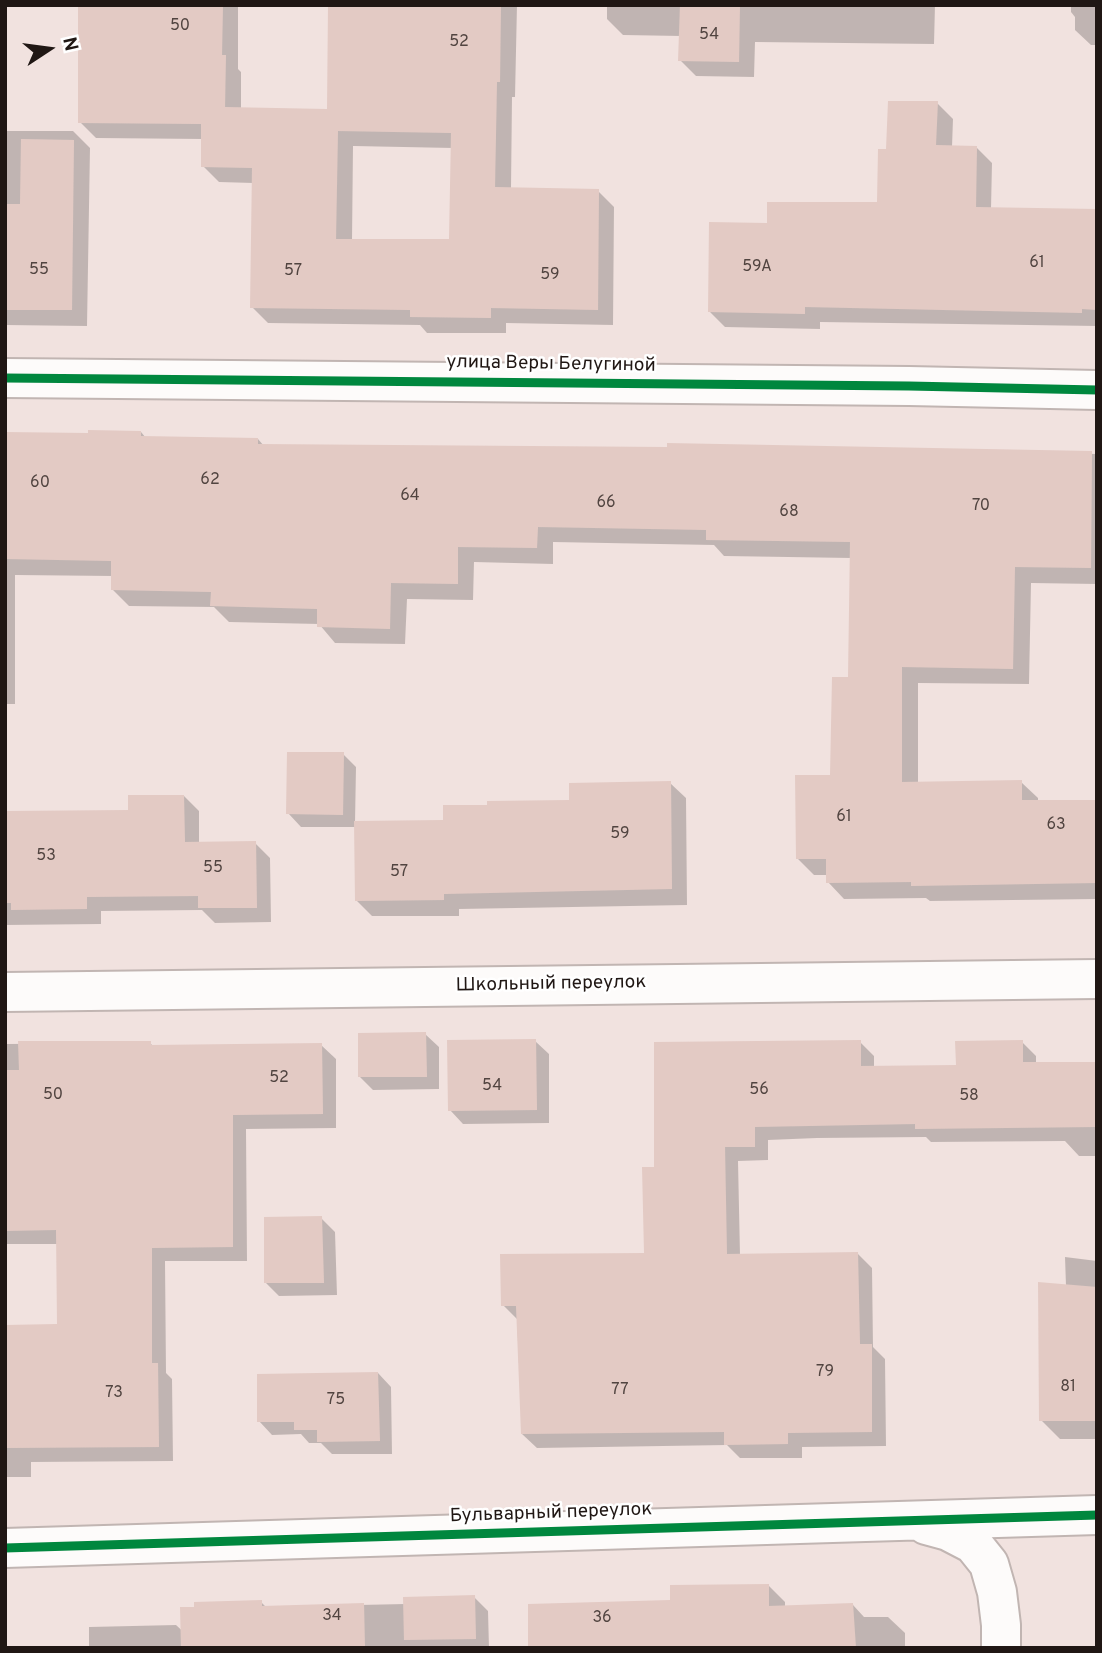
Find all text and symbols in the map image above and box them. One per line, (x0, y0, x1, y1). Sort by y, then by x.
north arrow (14, 14, 84, 84)
house number: 50 (170, 17, 190, 37)
house number: 54 (699, 26, 719, 46)
house number: 52 (449, 33, 469, 53)
text: N (56, 35, 83, 54)
house number: 61 (1029, 254, 1045, 274)
house number: 59А (742, 258, 772, 278)
house number: 55 (29, 261, 49, 281)
house number: 57 (284, 262, 302, 282)
house number: 59 (540, 266, 560, 286)
street label: улица Веры Белугиной (446, 352, 656, 378)
house number: 62 (200, 471, 220, 491)
house number: 60 (30, 474, 50, 494)
house number: 64 (400, 487, 420, 507)
house number: 66 (596, 494, 616, 514)
house number: 70 (972, 497, 990, 517)
house number: 68 (779, 503, 799, 523)
house number: 61 (836, 808, 852, 828)
house number: 63 (1046, 816, 1066, 836)
house number: 59 (610, 825, 630, 845)
house number: 53 (36, 847, 56, 867)
house number: 55 (203, 859, 223, 879)
house number: 57 (390, 863, 408, 883)
street label: Школьный переулок (456, 972, 646, 998)
house number: 52 (269, 1069, 289, 1089)
house number: 54 (482, 1077, 502, 1097)
house number: 56 (749, 1081, 769, 1101)
house number: 50 (43, 1086, 63, 1106)
house number: 58 (959, 1087, 979, 1107)
house number: 79 (816, 1363, 834, 1383)
house number: 81 (1060, 1378, 1076, 1398)
house number: 77 (611, 1381, 629, 1401)
house number: 73 (105, 1384, 123, 1404)
house number: 75 (327, 1391, 345, 1411)
street label: Бульварный переулок (449, 1499, 653, 1529)
house number: 34 (322, 1607, 342, 1627)
house number: 36 (592, 1609, 612, 1629)

